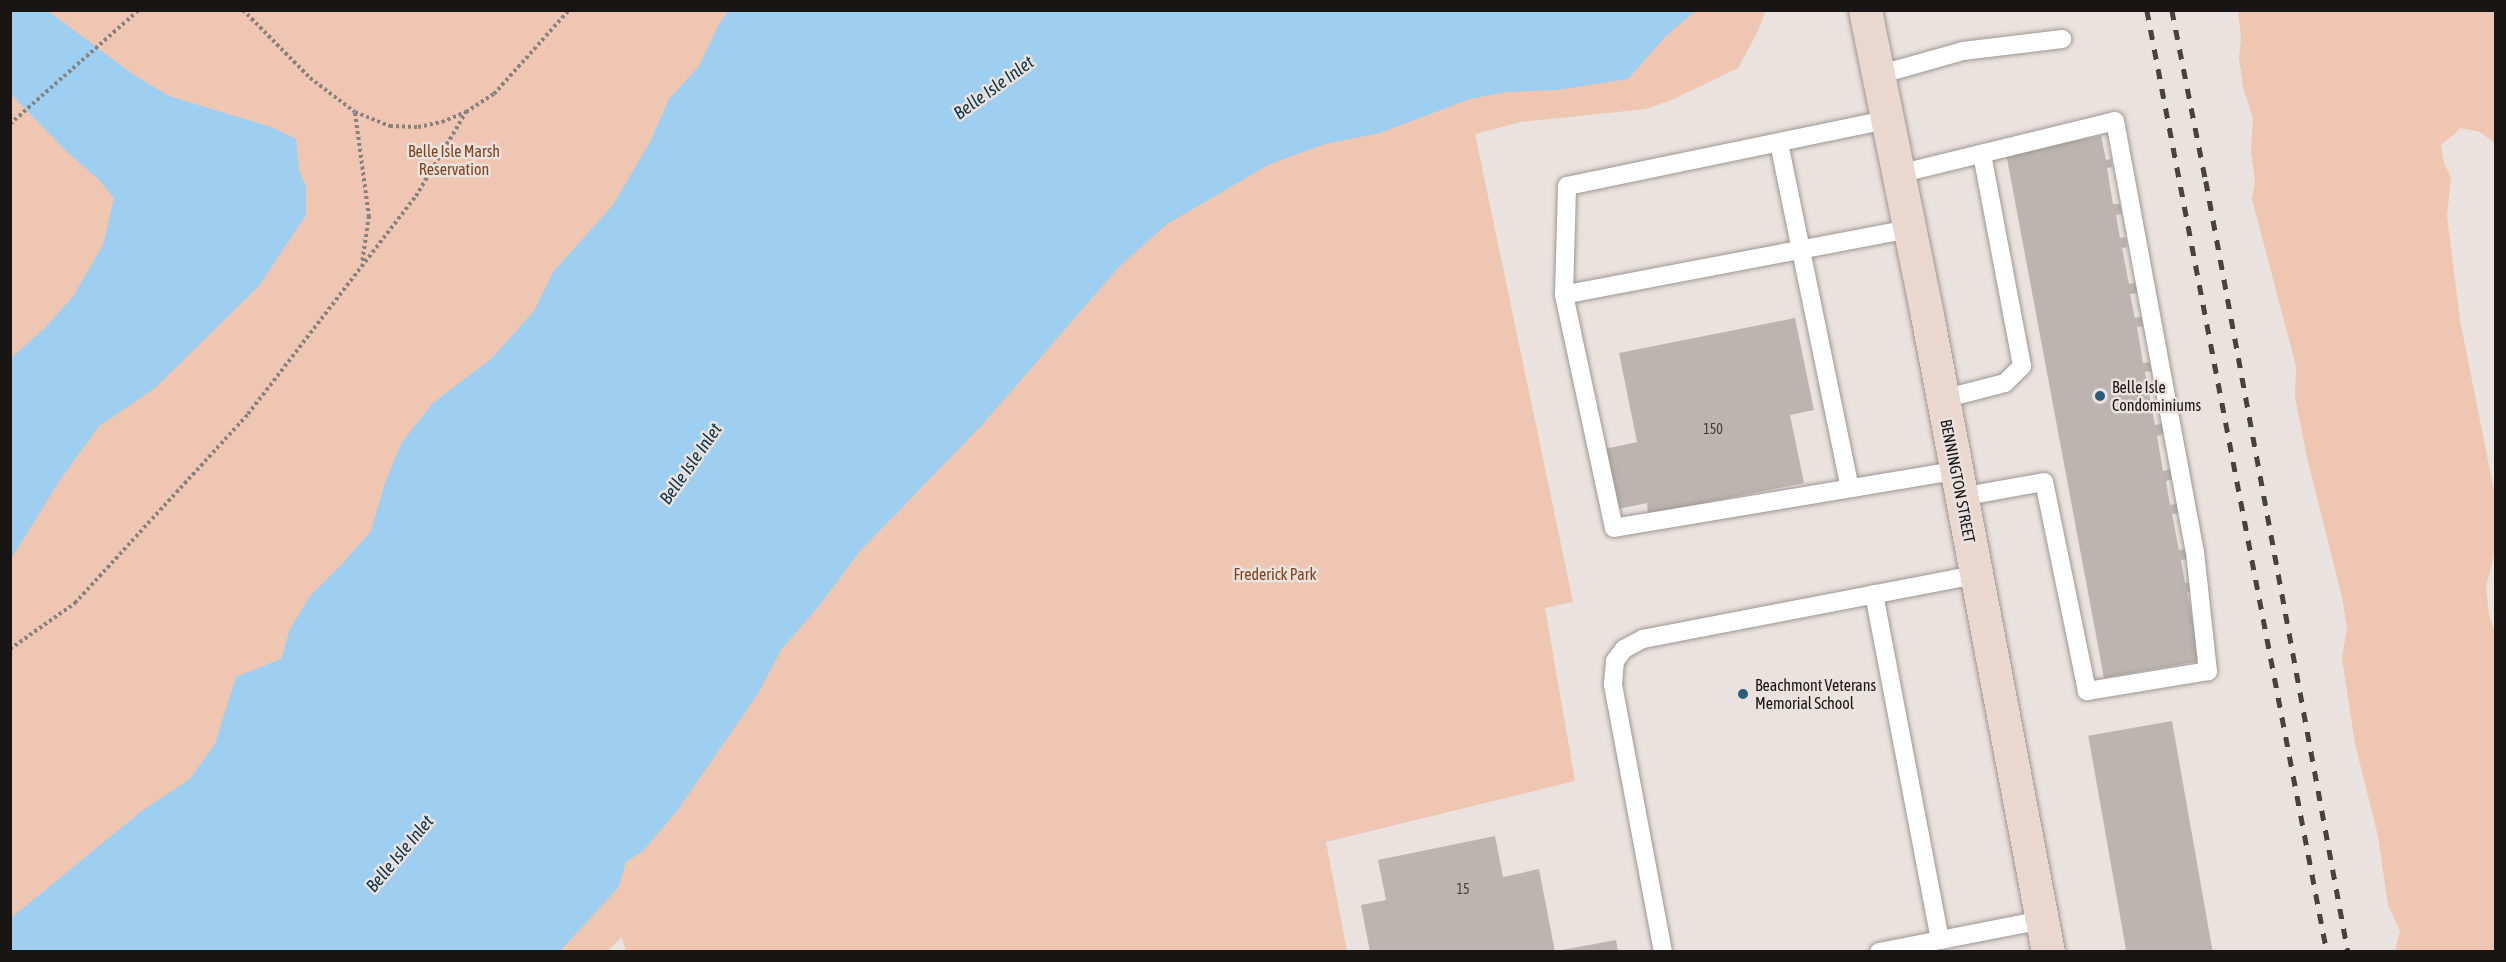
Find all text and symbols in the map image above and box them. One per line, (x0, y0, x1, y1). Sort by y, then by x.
water label: Belle Isle Inlet (950, 52, 1038, 124)
park label: Belle Isle Marsh Reservation (408, 141, 500, 179)
place label: Belle Isle Condominiums (2112, 377, 2201, 415)
marker: Belle Isle Condominiums (2093, 389, 2107, 403)
street label: BENNINGTON STREET (1937, 418, 1979, 544)
water label: Belle Isle Inlet (655, 419, 727, 509)
house number: 150 (1703, 421, 1723, 437)
park label: Frederick Park (1233, 564, 1317, 584)
place label: Beachmont Veterans Memorial School (1755, 675, 1876, 713)
marker: Beachmont Veterans Memorial School (1736, 687, 1750, 701)
water label: Belle Isle Inlet (362, 811, 438, 897)
house number: 15 (1456, 881, 1470, 897)

